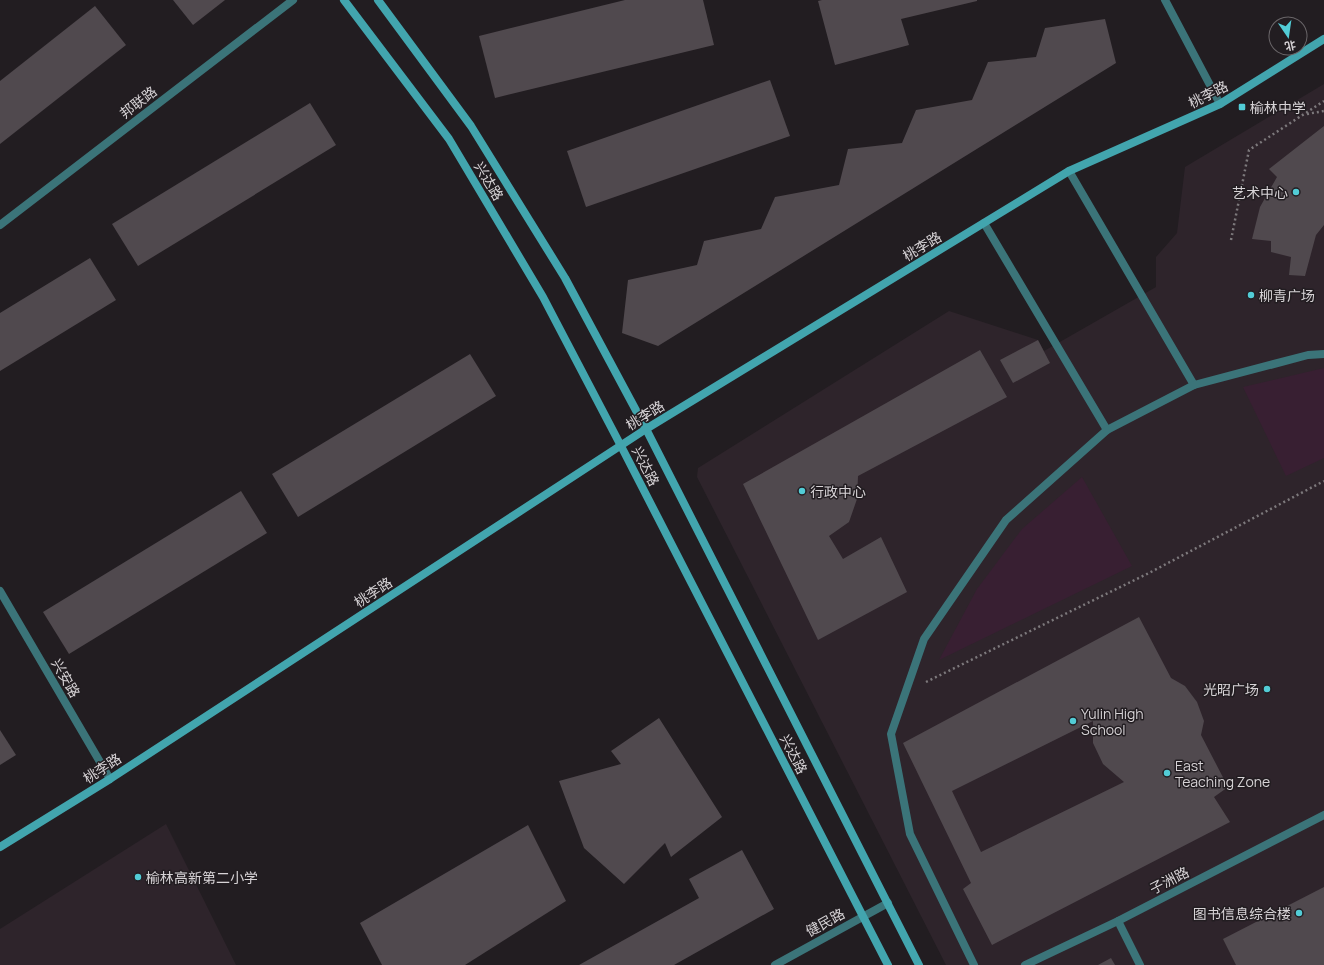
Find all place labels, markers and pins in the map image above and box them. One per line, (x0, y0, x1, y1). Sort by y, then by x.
place label: 榆林中学 (1250, 98, 1306, 117)
marker: 榆林中学 (1237, 102, 1247, 112)
place label: 艺术中心 (1232, 183, 1288, 202)
marker: 艺术中心 (1291, 187, 1301, 197)
place label: 柳青广场 (1259, 286, 1315, 305)
marker: 柳青广场 (1246, 290, 1256, 300)
place label: 行政中心 (810, 482, 866, 501)
marker: 行政中心 (797, 486, 807, 496)
place label: 光昭广场 (1203, 680, 1259, 699)
marker: 光昭广场 (1262, 684, 1272, 694)
place label: Yulin High School (1081, 704, 1144, 739)
marker: Yulin High School (1068, 716, 1078, 726)
place label: East Teaching Zone (1175, 756, 1270, 791)
marker: East Teaching Zone (1162, 768, 1172, 778)
place label: 榆林高新第二小学 (146, 868, 258, 887)
marker: 榆林高新第二小学 (133, 872, 143, 882)
place label: 图书信息综合楼 (1193, 904, 1291, 923)
marker: 图书信息综合楼 (1294, 908, 1304, 918)

